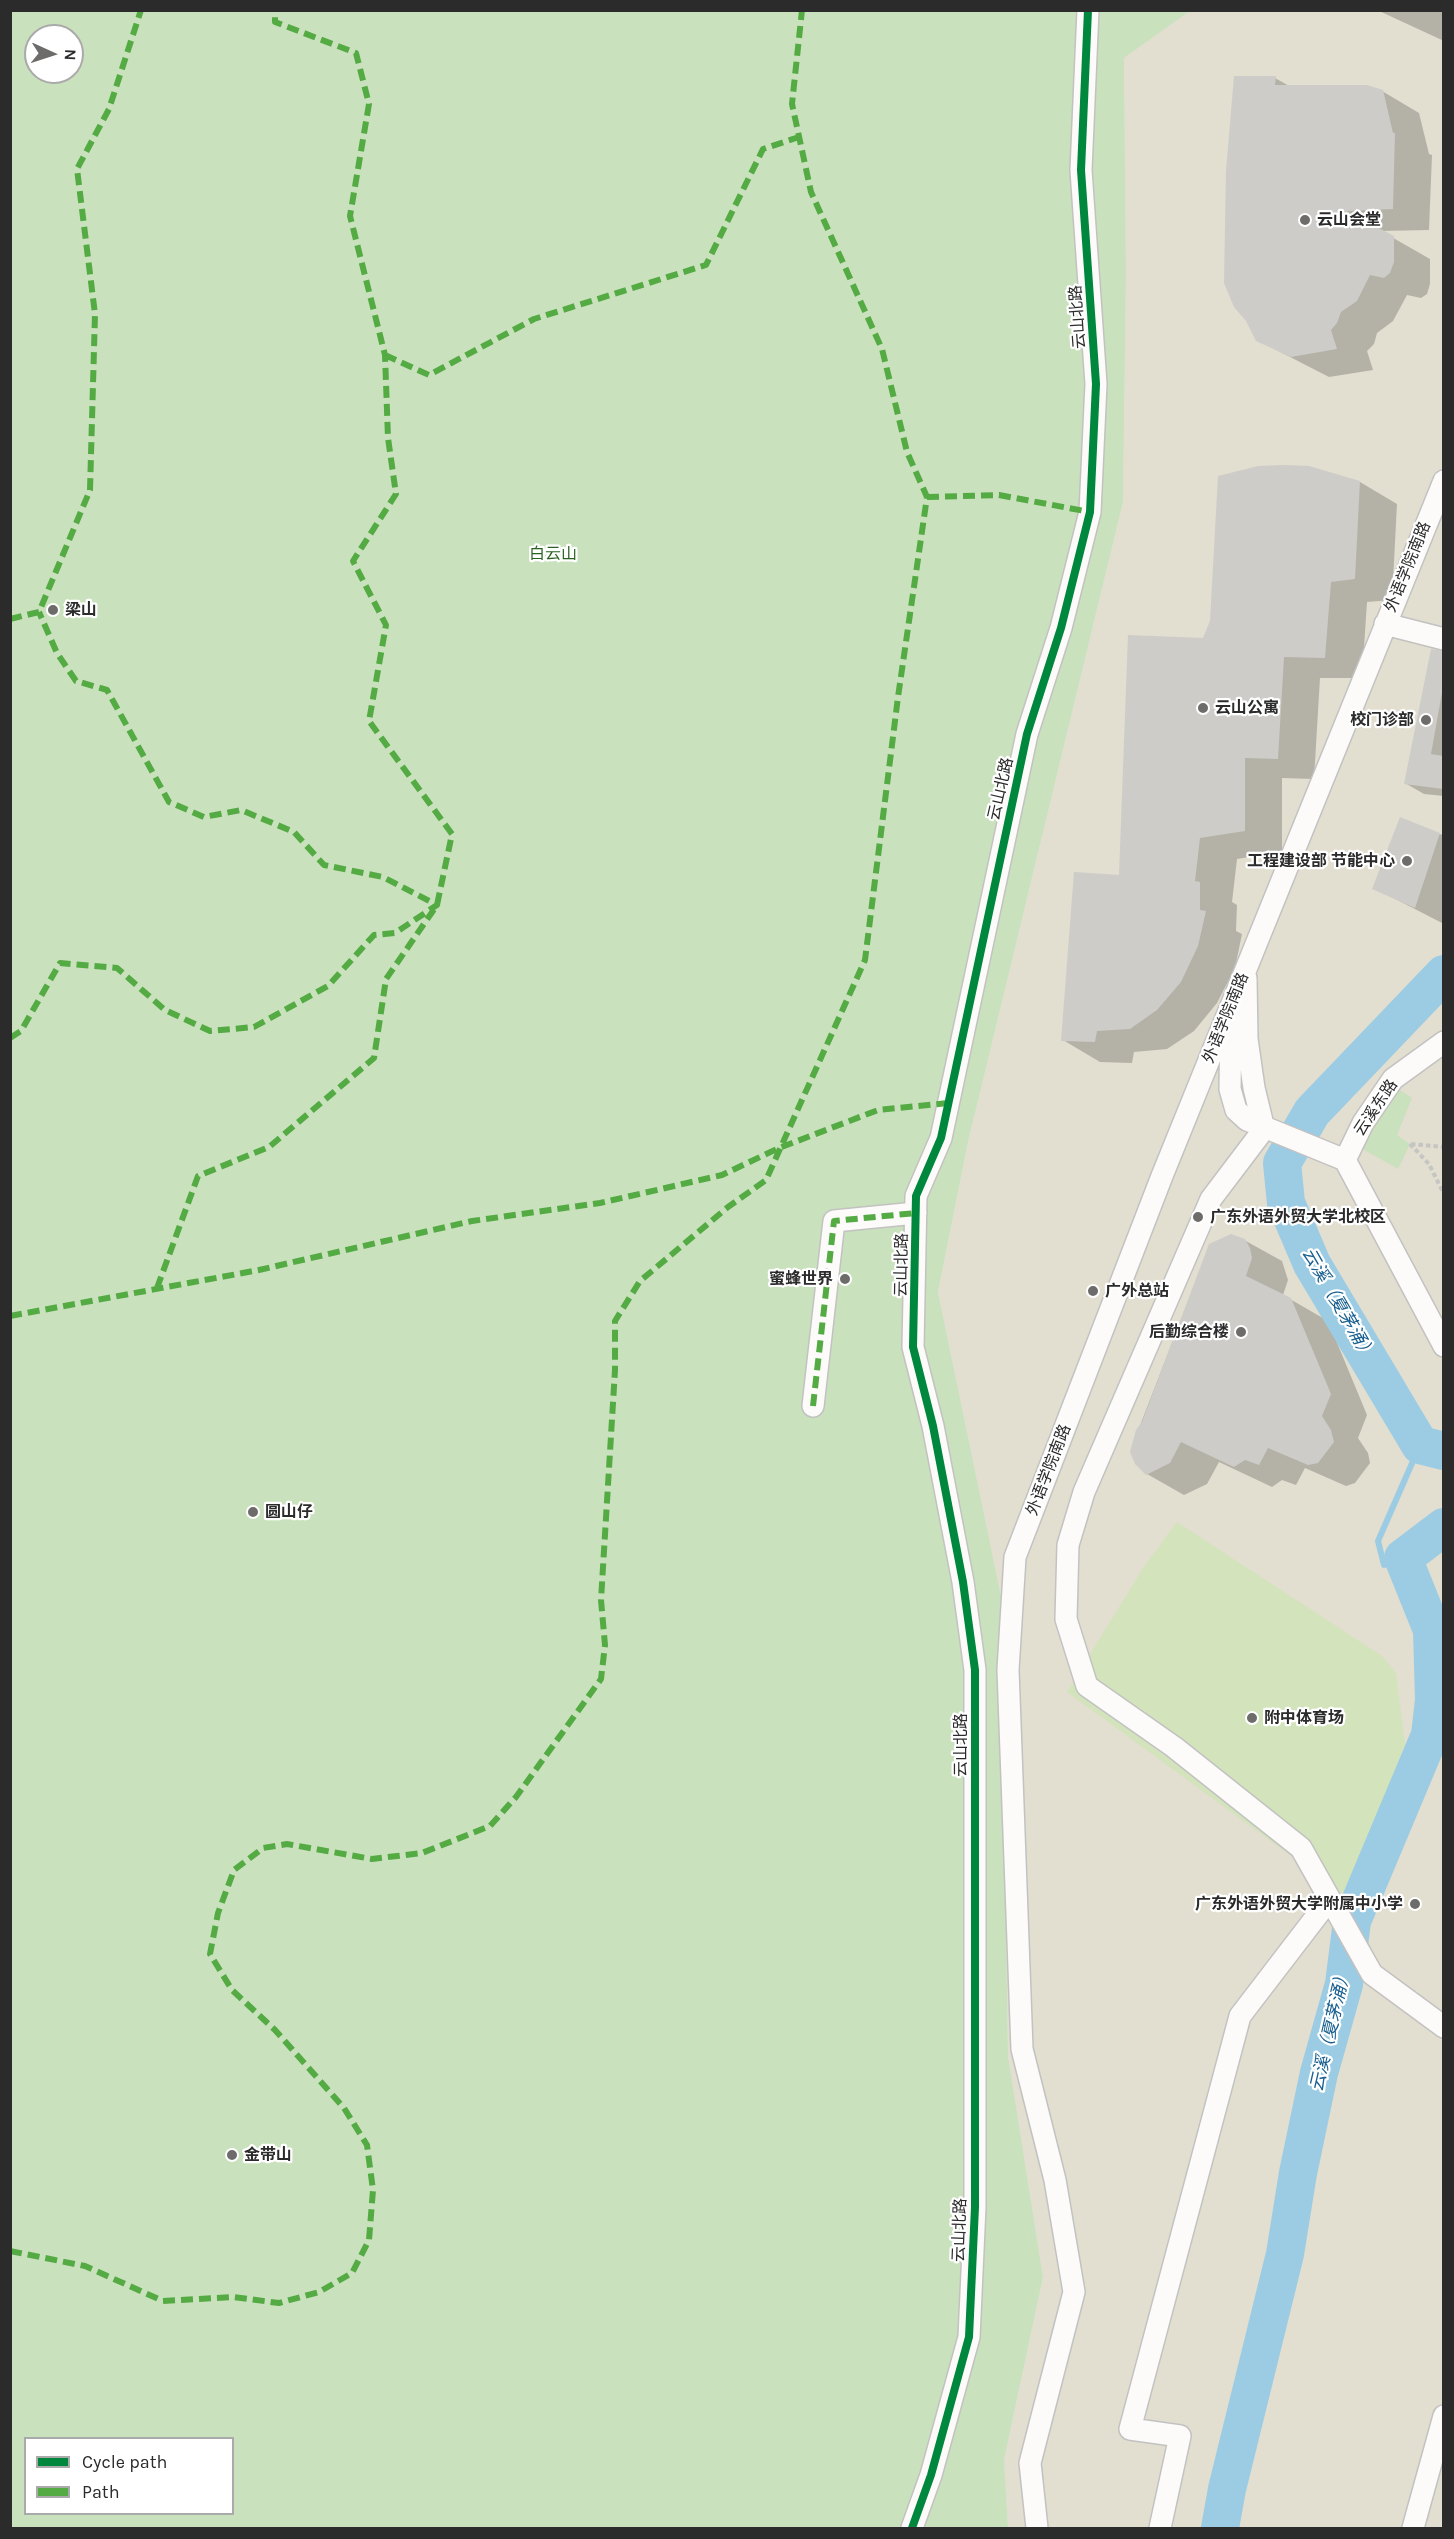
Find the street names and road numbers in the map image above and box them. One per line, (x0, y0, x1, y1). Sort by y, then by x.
street label: 云山北路 (1066, 284, 1090, 350)
street label: 外语学院南路 (1381, 519, 1435, 615)
street label: 云山北路 (984, 756, 1018, 822)
street label: 外语学院南路 (1199, 970, 1253, 1066)
street label: 云溪东路 (1350, 1076, 1402, 1140)
street label: 云山北路 (892, 1233, 912, 1297)
street label: 外语学院南路 (1023, 1422, 1075, 1518)
street label: 云山北路 (951, 1713, 971, 1777)
street label: 云山北路 (949, 2198, 971, 2262)

